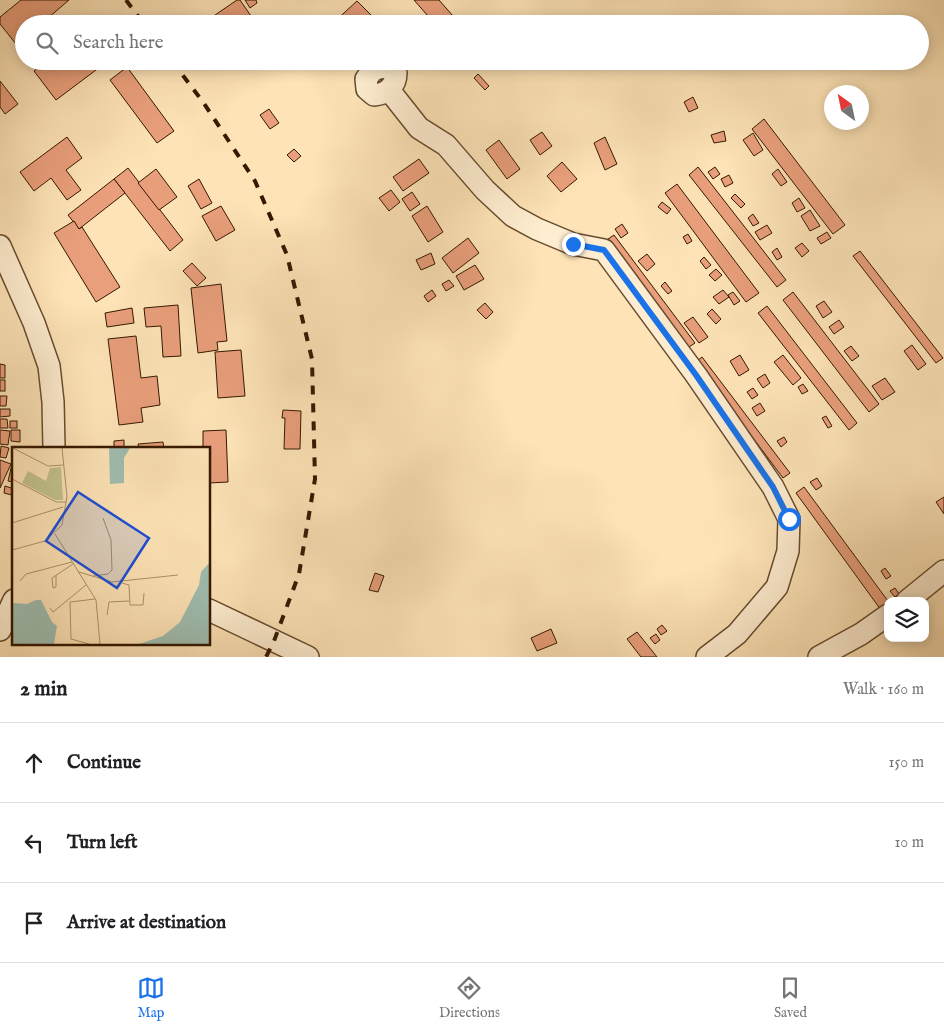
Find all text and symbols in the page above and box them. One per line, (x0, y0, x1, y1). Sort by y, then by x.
search box (15, 15, 929, 70)
icon: search (33, 29, 61, 57)
text: Search here (73, 31, 164, 55)
north arrow (824, 85, 869, 130)
route end (562, 233, 585, 256)
inset map (12, 447, 210, 644)
route start (778, 508, 801, 531)
map controls (884, 597, 929, 642)
button: layers (884, 597, 929, 642)
text: 2 min (20, 676, 67, 703)
text: Walk · 160 m (843, 680, 924, 700)
icon: ahead (20, 749, 48, 777)
text: Continue (67, 751, 141, 775)
text: 150 m (889, 753, 924, 773)
icon: left (20, 829, 48, 857)
text: Turn left (67, 831, 138, 855)
text: 10 m (894, 833, 924, 853)
icon: arrive (20, 909, 48, 937)
text: Arrive at destination (67, 911, 226, 935)
tab: Map (137, 974, 165, 1022)
tab: Directions (439, 974, 500, 1022)
tab: Saved (774, 974, 807, 1022)

